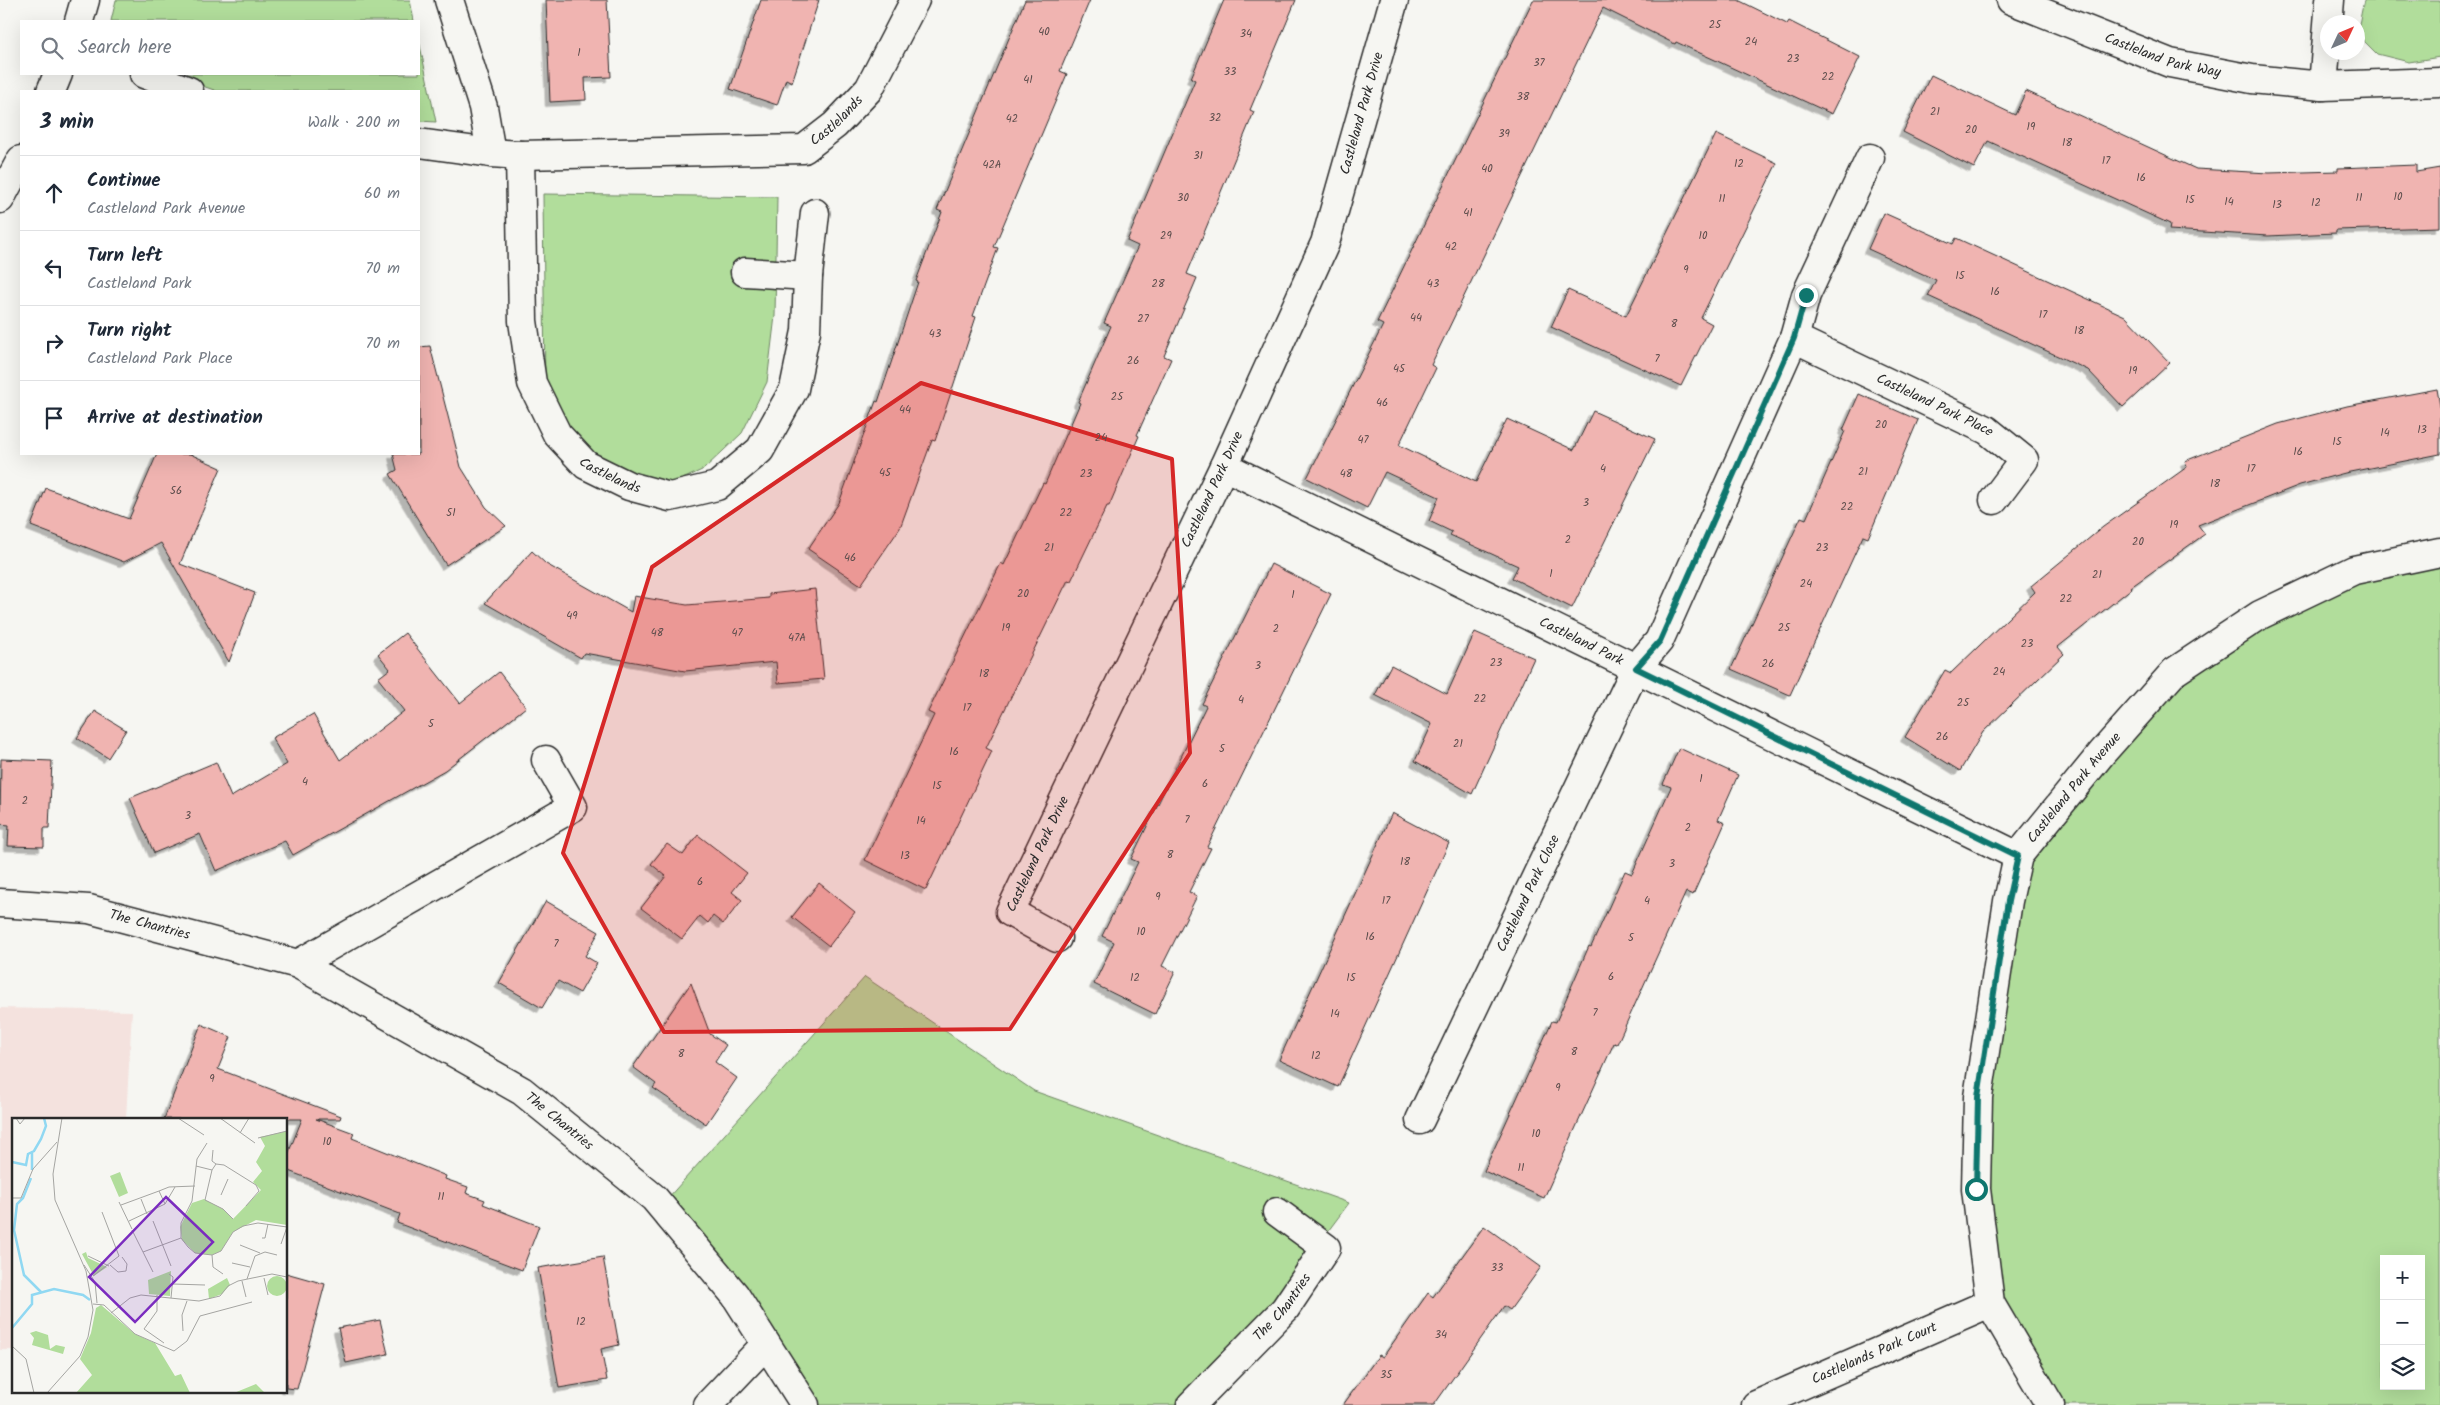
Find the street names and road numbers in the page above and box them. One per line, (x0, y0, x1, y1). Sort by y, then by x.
street label: Castleland Park Way (2101, 27, 2223, 84)
street label: Castleland Park Drive (1334, 49, 1390, 177)
street label: Castlelands (805, 90, 869, 152)
street label: Castleland Park Place (1873, 368, 1999, 443)
street label: Castleland Park Drive (1175, 427, 1250, 552)
street label: Castlelands (573, 452, 643, 500)
street label: Castleland Park (1535, 611, 1628, 672)
street label: Castleland Park Avenue (2022, 727, 2127, 848)
street label: Castleland Park Drive (1001, 792, 1075, 916)
street label: Castleland Park Close (1491, 831, 1566, 956)
street label: The Chantries (107, 904, 192, 946)
street label: The Chantries (520, 1087, 598, 1156)
street label: The Chantries (1248, 1269, 1317, 1346)
street label: Castlelands Park Court (1808, 1316, 1941, 1390)

